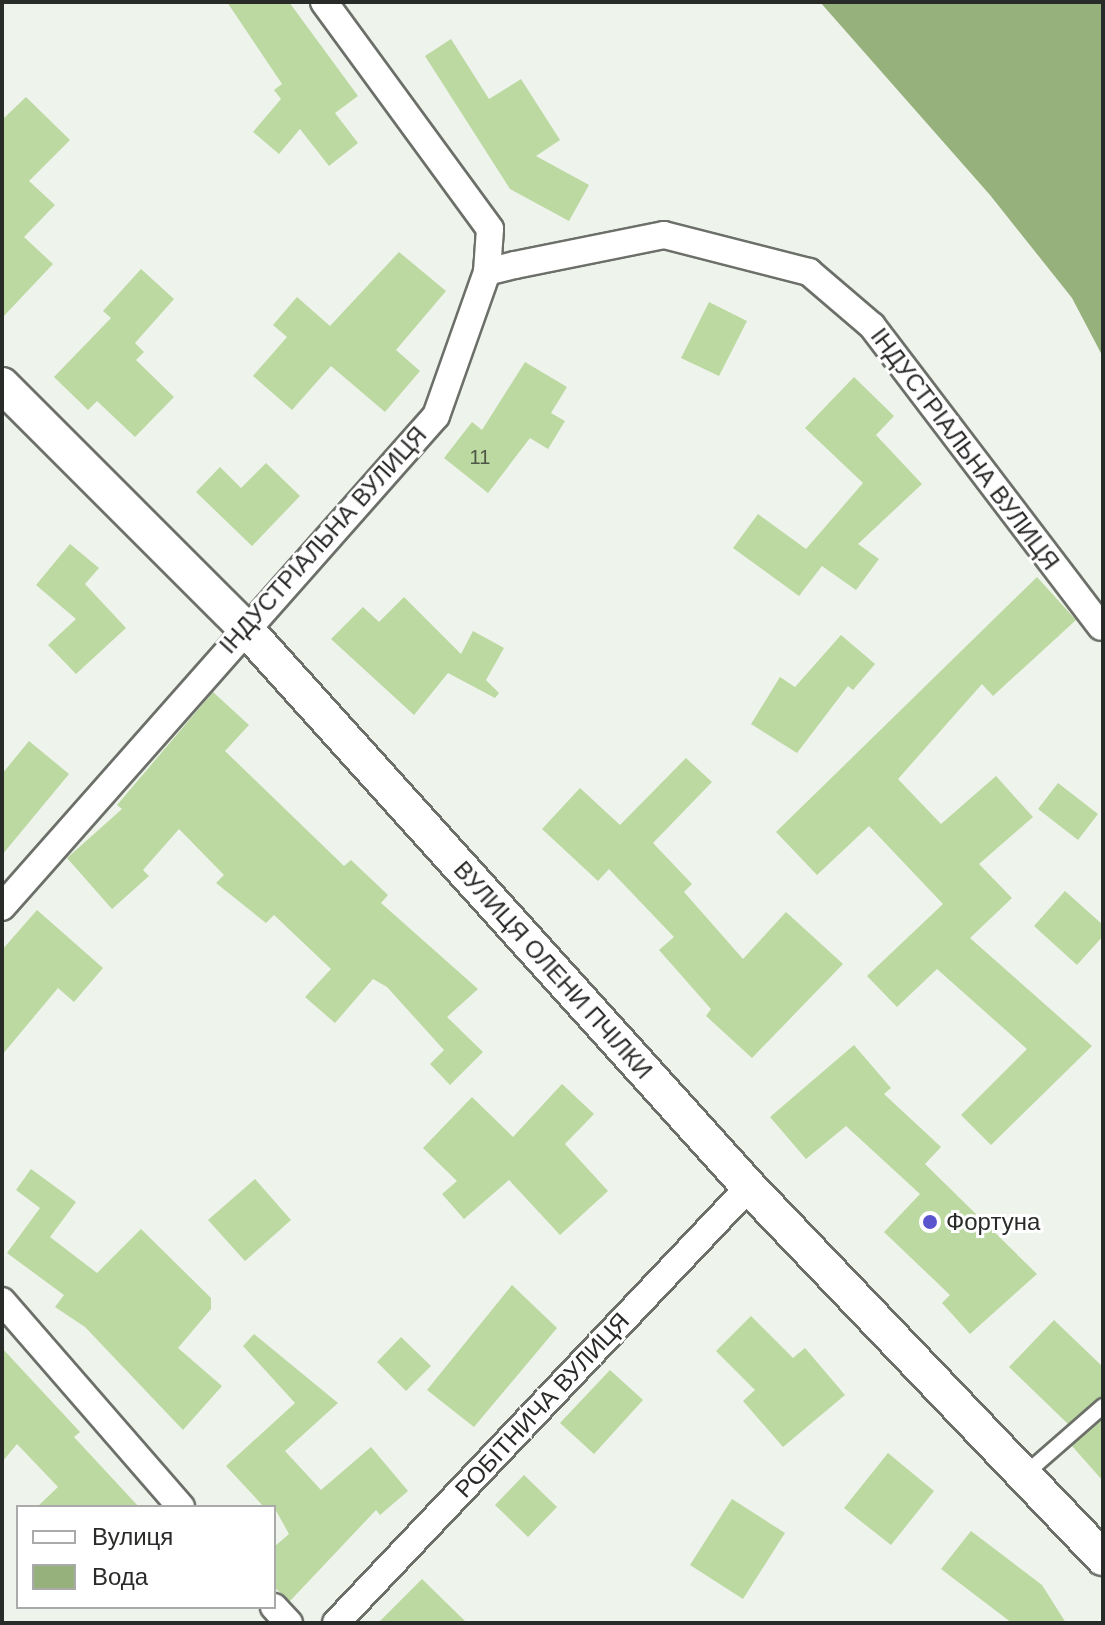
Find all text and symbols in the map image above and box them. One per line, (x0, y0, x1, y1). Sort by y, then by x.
street label: ІНДУСТРІАЛЬНА ВУЛИЦЯ (865, 322, 1065, 576)
street label: ІНДУСТРІАЛЬНА ВУЛИЦЯ (213, 421, 433, 659)
house number: 11 (470, 445, 490, 469)
street label: ВУЛИЦЯ ОЛЕНИ ПЧІЛКИ (448, 855, 658, 1085)
place label: Фортуна (946, 1208, 1040, 1236)
marker: Фортуна (921, 1213, 939, 1231)
street label: РОБІТНИЧА ВУЛИЦЯ (449, 1307, 635, 1503)
legend (16, 1505, 276, 1609)
text: Вулиця (92, 1523, 173, 1550)
text: Вода (92, 1563, 148, 1590)

